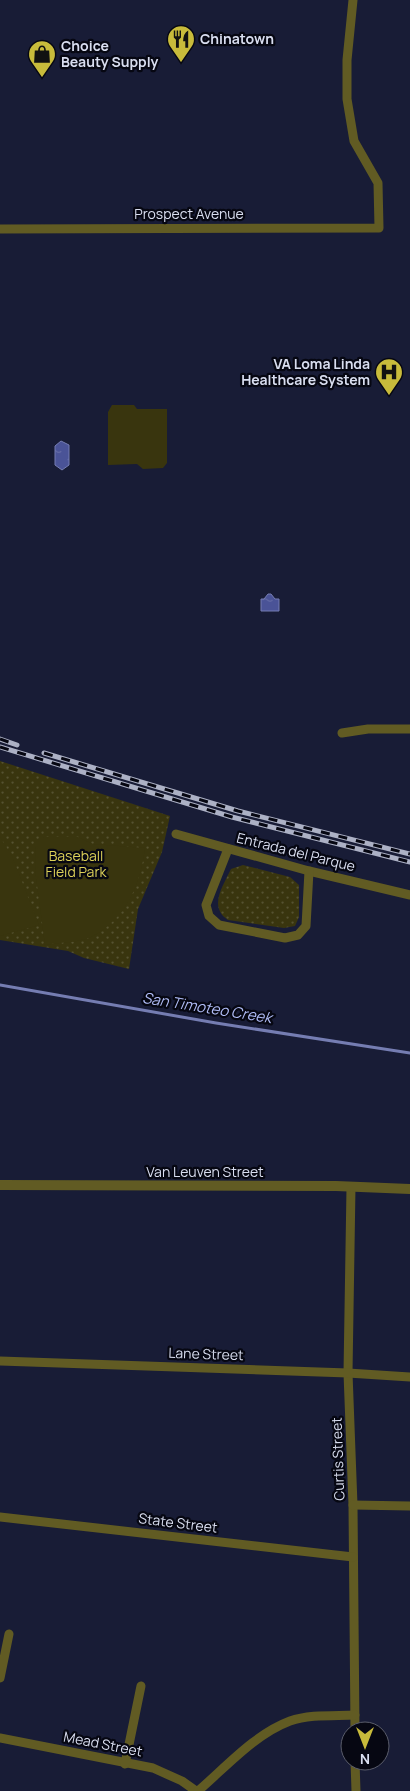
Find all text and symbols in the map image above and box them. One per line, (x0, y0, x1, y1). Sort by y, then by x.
restaurant icon: Chinatown (166, 24, 196, 63)
place label: Chinatown (200, 29, 274, 48)
place label: Choice Beauty Supply (61, 36, 159, 71)
shop icon: Choice Beauty Supply (27, 39, 57, 78)
street label: Prospect Avenue (134, 204, 244, 223)
place label: VA Loma Linda Healthcare System (241, 354, 370, 389)
hospital icon: VA Loma Linda Healthcare System (374, 357, 404, 396)
street label: Entrada del Parque (235, 828, 357, 875)
park label: Baseball Field Park (46, 846, 107, 881)
water label: San Timoteo Creek (141, 987, 276, 1029)
street label: Van Leuven Street (146, 1162, 264, 1181)
street label: Lane Street (168, 1343, 244, 1364)
street label: Curtis Street (327, 1417, 348, 1501)
street label: State Street (137, 1508, 219, 1537)
north arrow (340, 1721, 390, 1771)
street label: Mead Street (62, 1727, 144, 1761)
text: N (360, 1750, 370, 1769)

